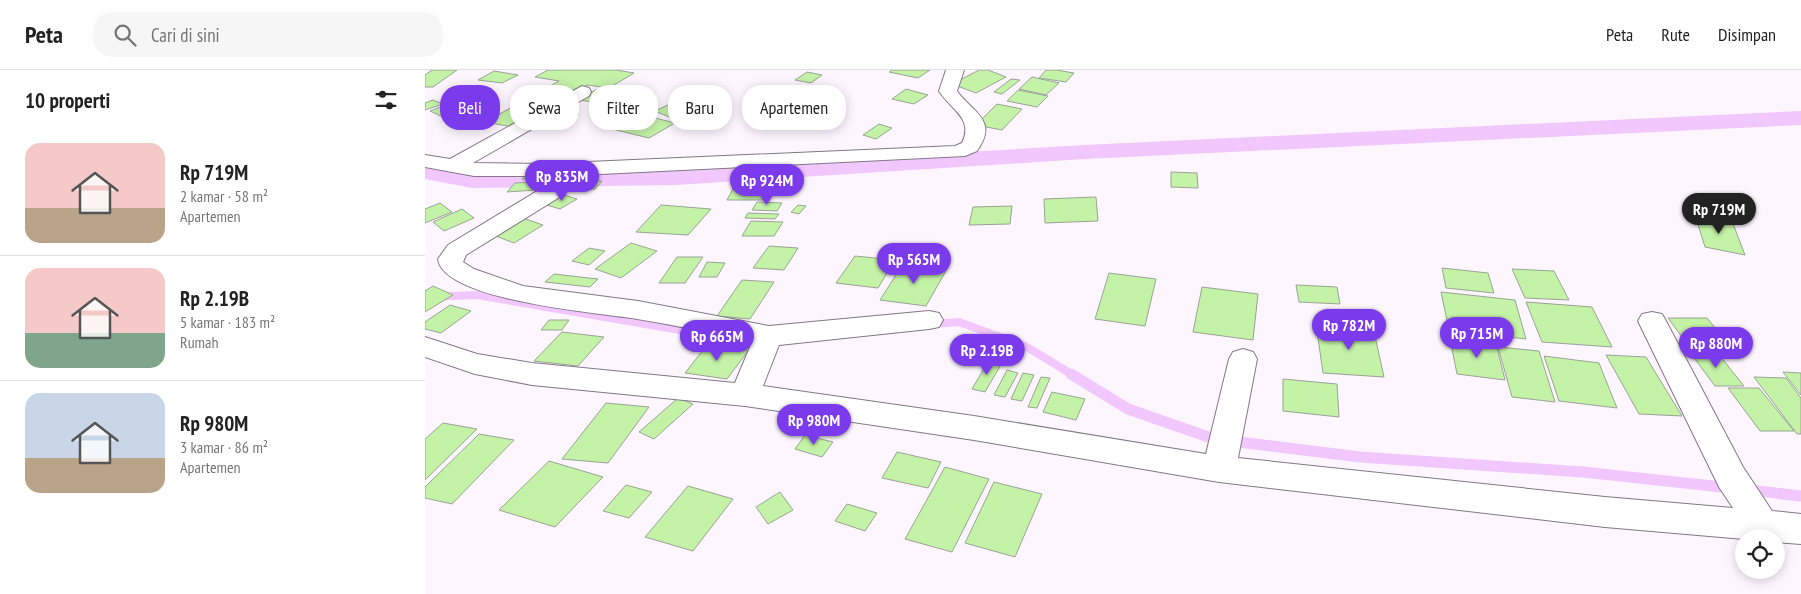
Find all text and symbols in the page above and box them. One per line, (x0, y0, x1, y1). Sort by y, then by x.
search box (93, 12, 443, 57)
text: Peta (25, 19, 63, 50)
icon: search (111, 21, 139, 49)
text: Cari di sini (151, 23, 220, 47)
text: Peta (1606, 23, 1633, 46)
text: Rute (1661, 23, 1690, 46)
text: Disimpan (1718, 23, 1776, 46)
chip: Beli (440, 85, 500, 130)
chip: Sewa (510, 85, 579, 130)
chip: Filter (589, 85, 658, 130)
chip: Baru (668, 85, 732, 130)
chip: Apartemen (742, 85, 846, 130)
icon: filters (372, 86, 400, 114)
text: 10 properti (25, 87, 110, 114)
text: Rp 719M (180, 159, 248, 186)
pin: Rp 835M (516, 160, 608, 202)
icon: home (65, 163, 125, 223)
pin: Rp 924M (721, 164, 813, 206)
text: Rp 835M (536, 166, 588, 186)
text: Rp 924M (741, 170, 793, 190)
text: 2 kamar · 58 m² (180, 186, 268, 206)
pin: Rp 719M (1673, 192, 1765, 235)
text: Rp 719M (1693, 199, 1745, 219)
text: Apartemen (180, 206, 241, 226)
pin: Rp 565M (868, 242, 960, 285)
text: Rp 565M (888, 249, 940, 269)
text: Rp 2.19B (180, 285, 249, 312)
icon: home (65, 288, 125, 348)
pin: Rp 782M (1303, 308, 1395, 351)
text: 5 kamar · 183 m² (180, 312, 275, 332)
text: Rp 782M (1323, 315, 1375, 335)
pin: Rp 715M (1431, 316, 1523, 359)
pin: Rp 665M (671, 320, 763, 362)
text: Rp 715M (1451, 323, 1503, 343)
text: Rp 665M (691, 326, 743, 346)
pin: Rp 880M (1670, 326, 1762, 369)
text: Rumah (180, 332, 218, 352)
text: Rp 880M (1690, 333, 1742, 353)
pin: Rp 2.19B (935, 334, 1039, 376)
text: Rp 2.19B (961, 340, 1013, 360)
pin: Rp 980M (768, 404, 860, 446)
text: Rp 980M (180, 410, 248, 437)
text: Rp 980M (788, 410, 840, 430)
icon: home (65, 413, 125, 473)
text: 3 kamar · 86 m² (180, 437, 268, 457)
text: Apartemen (180, 457, 241, 477)
map controls (1735, 529, 1785, 579)
button: locate (1735, 529, 1785, 579)

